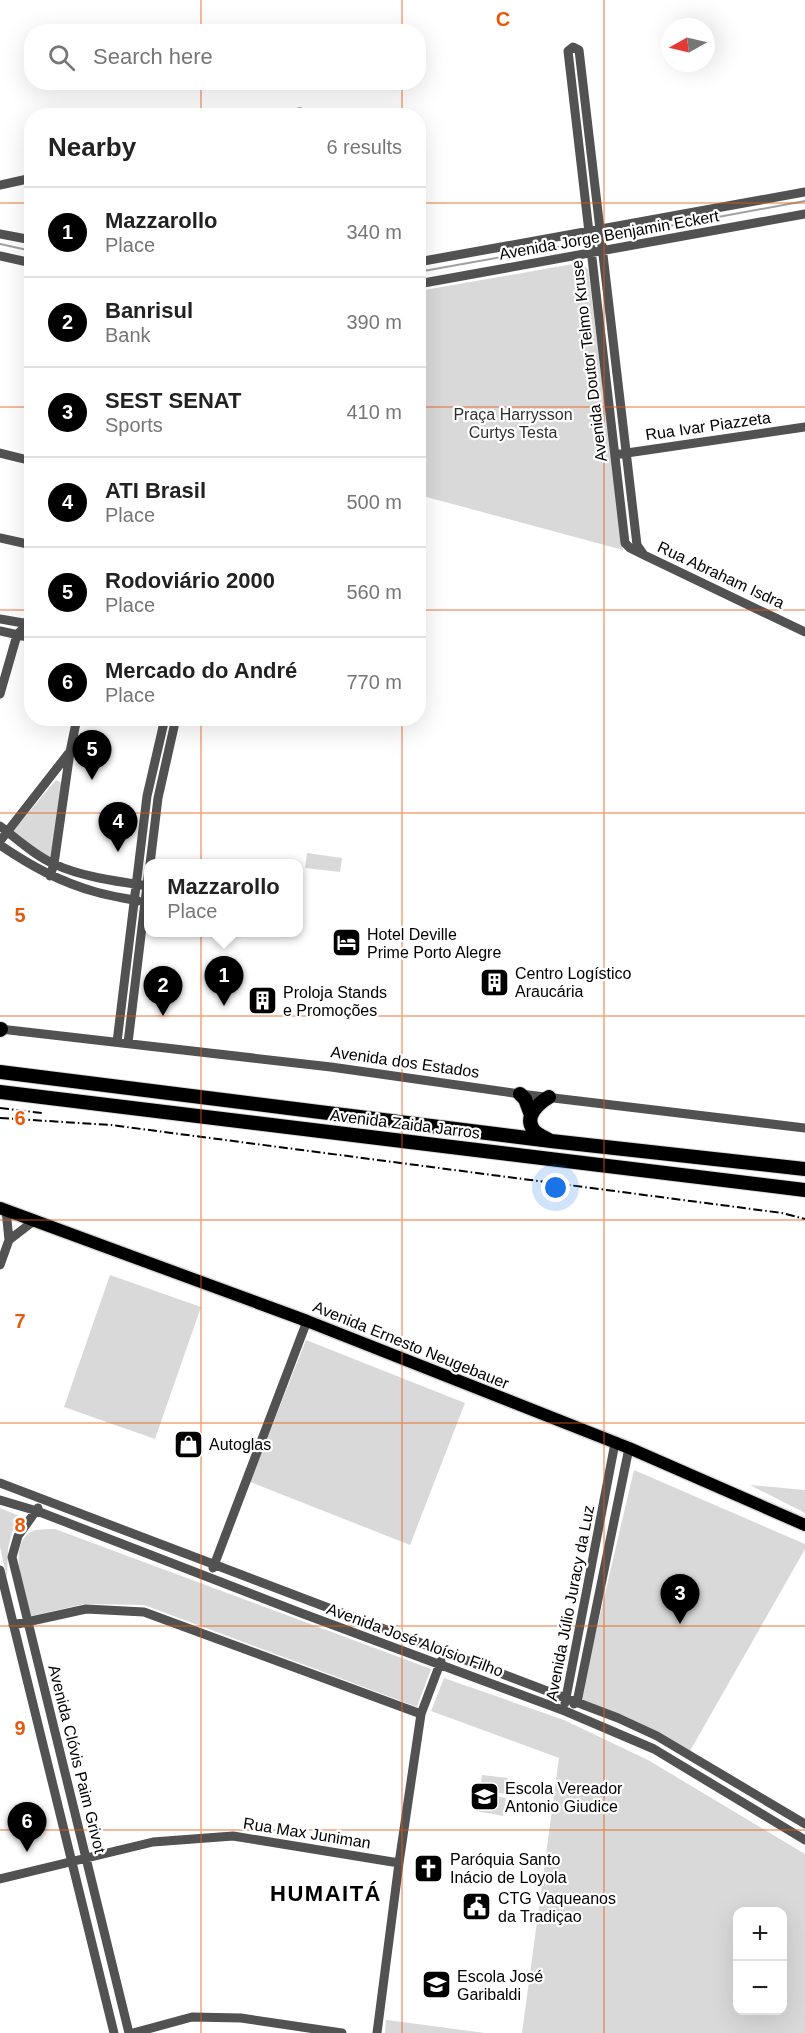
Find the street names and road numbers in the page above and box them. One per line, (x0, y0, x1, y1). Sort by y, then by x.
street label: Avenida Jorge Benjamin Eckert (498, 207, 721, 263)
street label: Avenida Doutor Telmo Kruse (568, 259, 610, 463)
street label: Rua Ivar Piazzeta (644, 409, 772, 443)
street label: Rua Abraham Isdra (655, 538, 787, 612)
street label: Avenida dos Estados (330, 1043, 480, 1081)
street label: Avenida Zaida Jarros (329, 1106, 481, 1142)
street label: Avenida Ernesto Neugebauer (311, 1298, 512, 1392)
street label: Avenida Júlio Juracy da Luz (543, 1504, 597, 1702)
street label: Avenida José Aloísio Filho (324, 1600, 506, 1680)
street label: Avenida Clóvis Paim Grivot (45, 1663, 109, 1855)
street label: Rua Max Juniman (242, 1815, 372, 1851)

